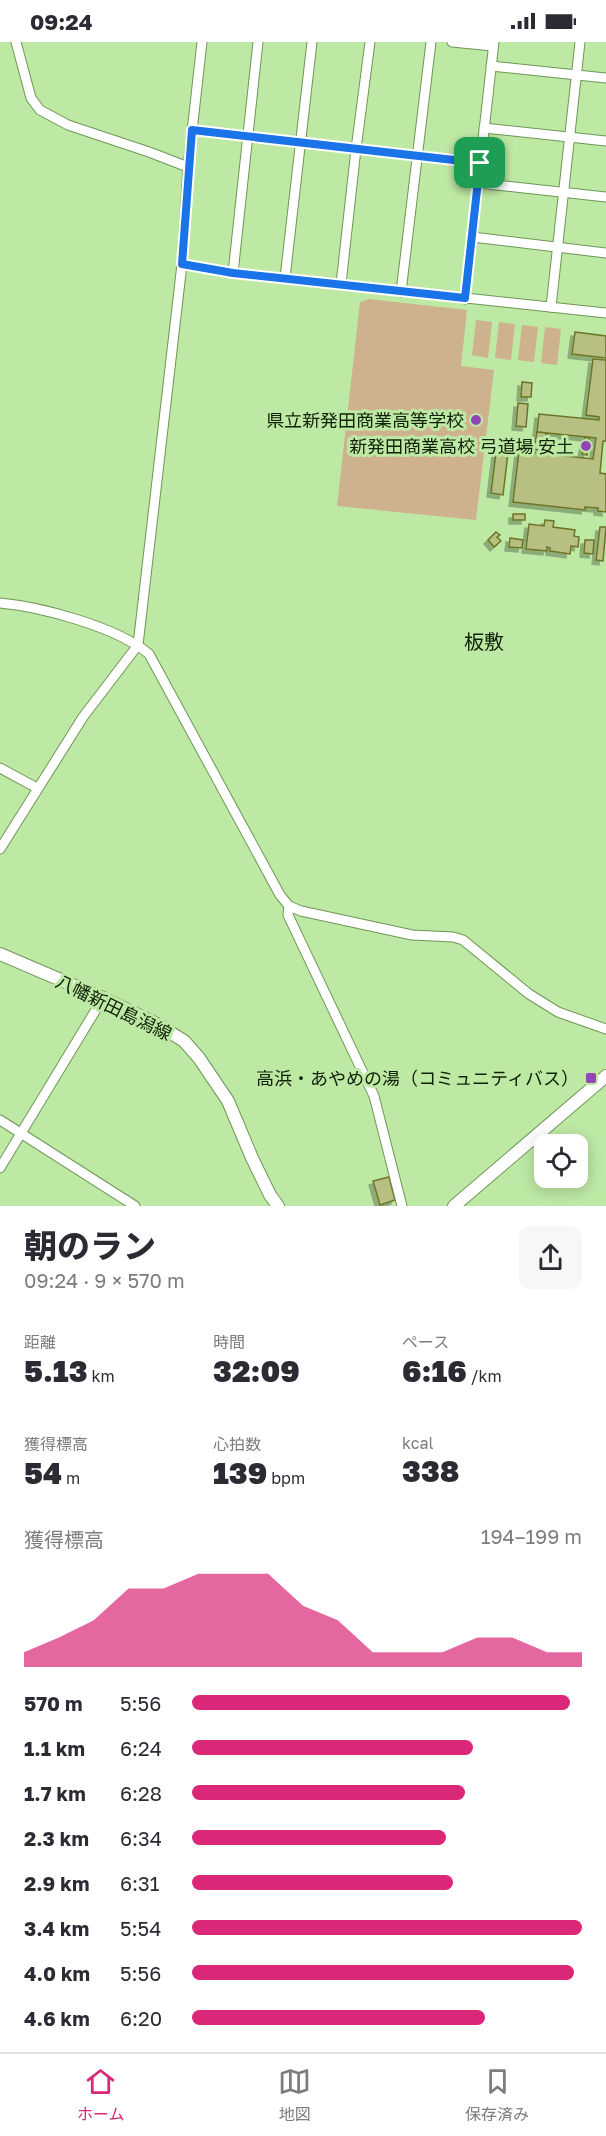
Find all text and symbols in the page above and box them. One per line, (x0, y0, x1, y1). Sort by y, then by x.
text: 09:24 (30, 8, 92, 35)
pin (454, 137, 505, 188)
icon: arrive (463, 146, 496, 179)
place label: 県立新発田商業高等学校 (266, 409, 464, 431)
marker: 県立新発田商業高等学校 (469, 413, 483, 427)
place label: 新発田商業高校 弓道場 安土 (349, 435, 574, 457)
marker: 新発田商業高校 弓道場 安土 (579, 439, 593, 453)
district label: 板敷 (464, 629, 504, 653)
street label: 八幡新田島潟線 (53, 969, 175, 1045)
place label: 高浜・あやめの湯（コミュニティバス） (256, 1067, 579, 1089)
marker: 高浜・あやめの湯（コミュニティバス） (584, 1071, 598, 1085)
map controls (534, 1134, 588, 1188)
button: locate (534, 1134, 588, 1188)
text: 朝のラン (24, 1226, 156, 1265)
button: share (519, 1226, 582, 1289)
text: 09:24 · 9 × 570 m (24, 1268, 185, 1292)
text: 距離 (24, 1332, 56, 1352)
text: 時間 (213, 1332, 245, 1352)
text: ペース (402, 1332, 449, 1352)
text: 5.13 (24, 1353, 88, 1389)
text: 32:09 (213, 1353, 300, 1389)
text: 6:16 (402, 1353, 467, 1389)
text: km (88, 1366, 115, 1386)
text: /km (467, 1366, 502, 1386)
text: kcal (402, 1433, 434, 1453)
text: 獲得標高 (24, 1434, 88, 1454)
text: 心拍数 (213, 1434, 261, 1454)
text: 338 (402, 1453, 459, 1489)
text: 54 (24, 1455, 62, 1491)
text: 139 (213, 1455, 267, 1491)
text: m (62, 1468, 80, 1488)
text: bpm (267, 1468, 305, 1488)
text: 194–199 m (481, 1524, 582, 1548)
text: 獲得標高 (24, 1527, 104, 1551)
text: 570 m (24, 1691, 83, 1715)
text: 5:56 (120, 1691, 161, 1715)
text: 1.1 km (24, 1736, 85, 1760)
text: 6:24 (120, 1736, 162, 1760)
text: 1.7 km (24, 1781, 86, 1805)
text: 6:28 (120, 1781, 162, 1805)
text: 2.3 km (24, 1826, 89, 1850)
text: 6:34 (120, 1826, 162, 1850)
text: 2.9 km (24, 1871, 89, 1895)
text: 6:31 (120, 1871, 160, 1895)
text: 3.4 km (24, 1916, 89, 1940)
text: 5:54 (120, 1916, 161, 1940)
text: 4.0 km (24, 1961, 90, 1985)
text: 5:56 (120, 1961, 161, 1985)
text: 4.6 km (24, 2006, 90, 2030)
text: 6:20 (120, 2006, 162, 2030)
tab: ホーム (77, 2065, 124, 2125)
tab: 地図 (278, 2065, 311, 2125)
tab: 保存済み (465, 2065, 529, 2125)

